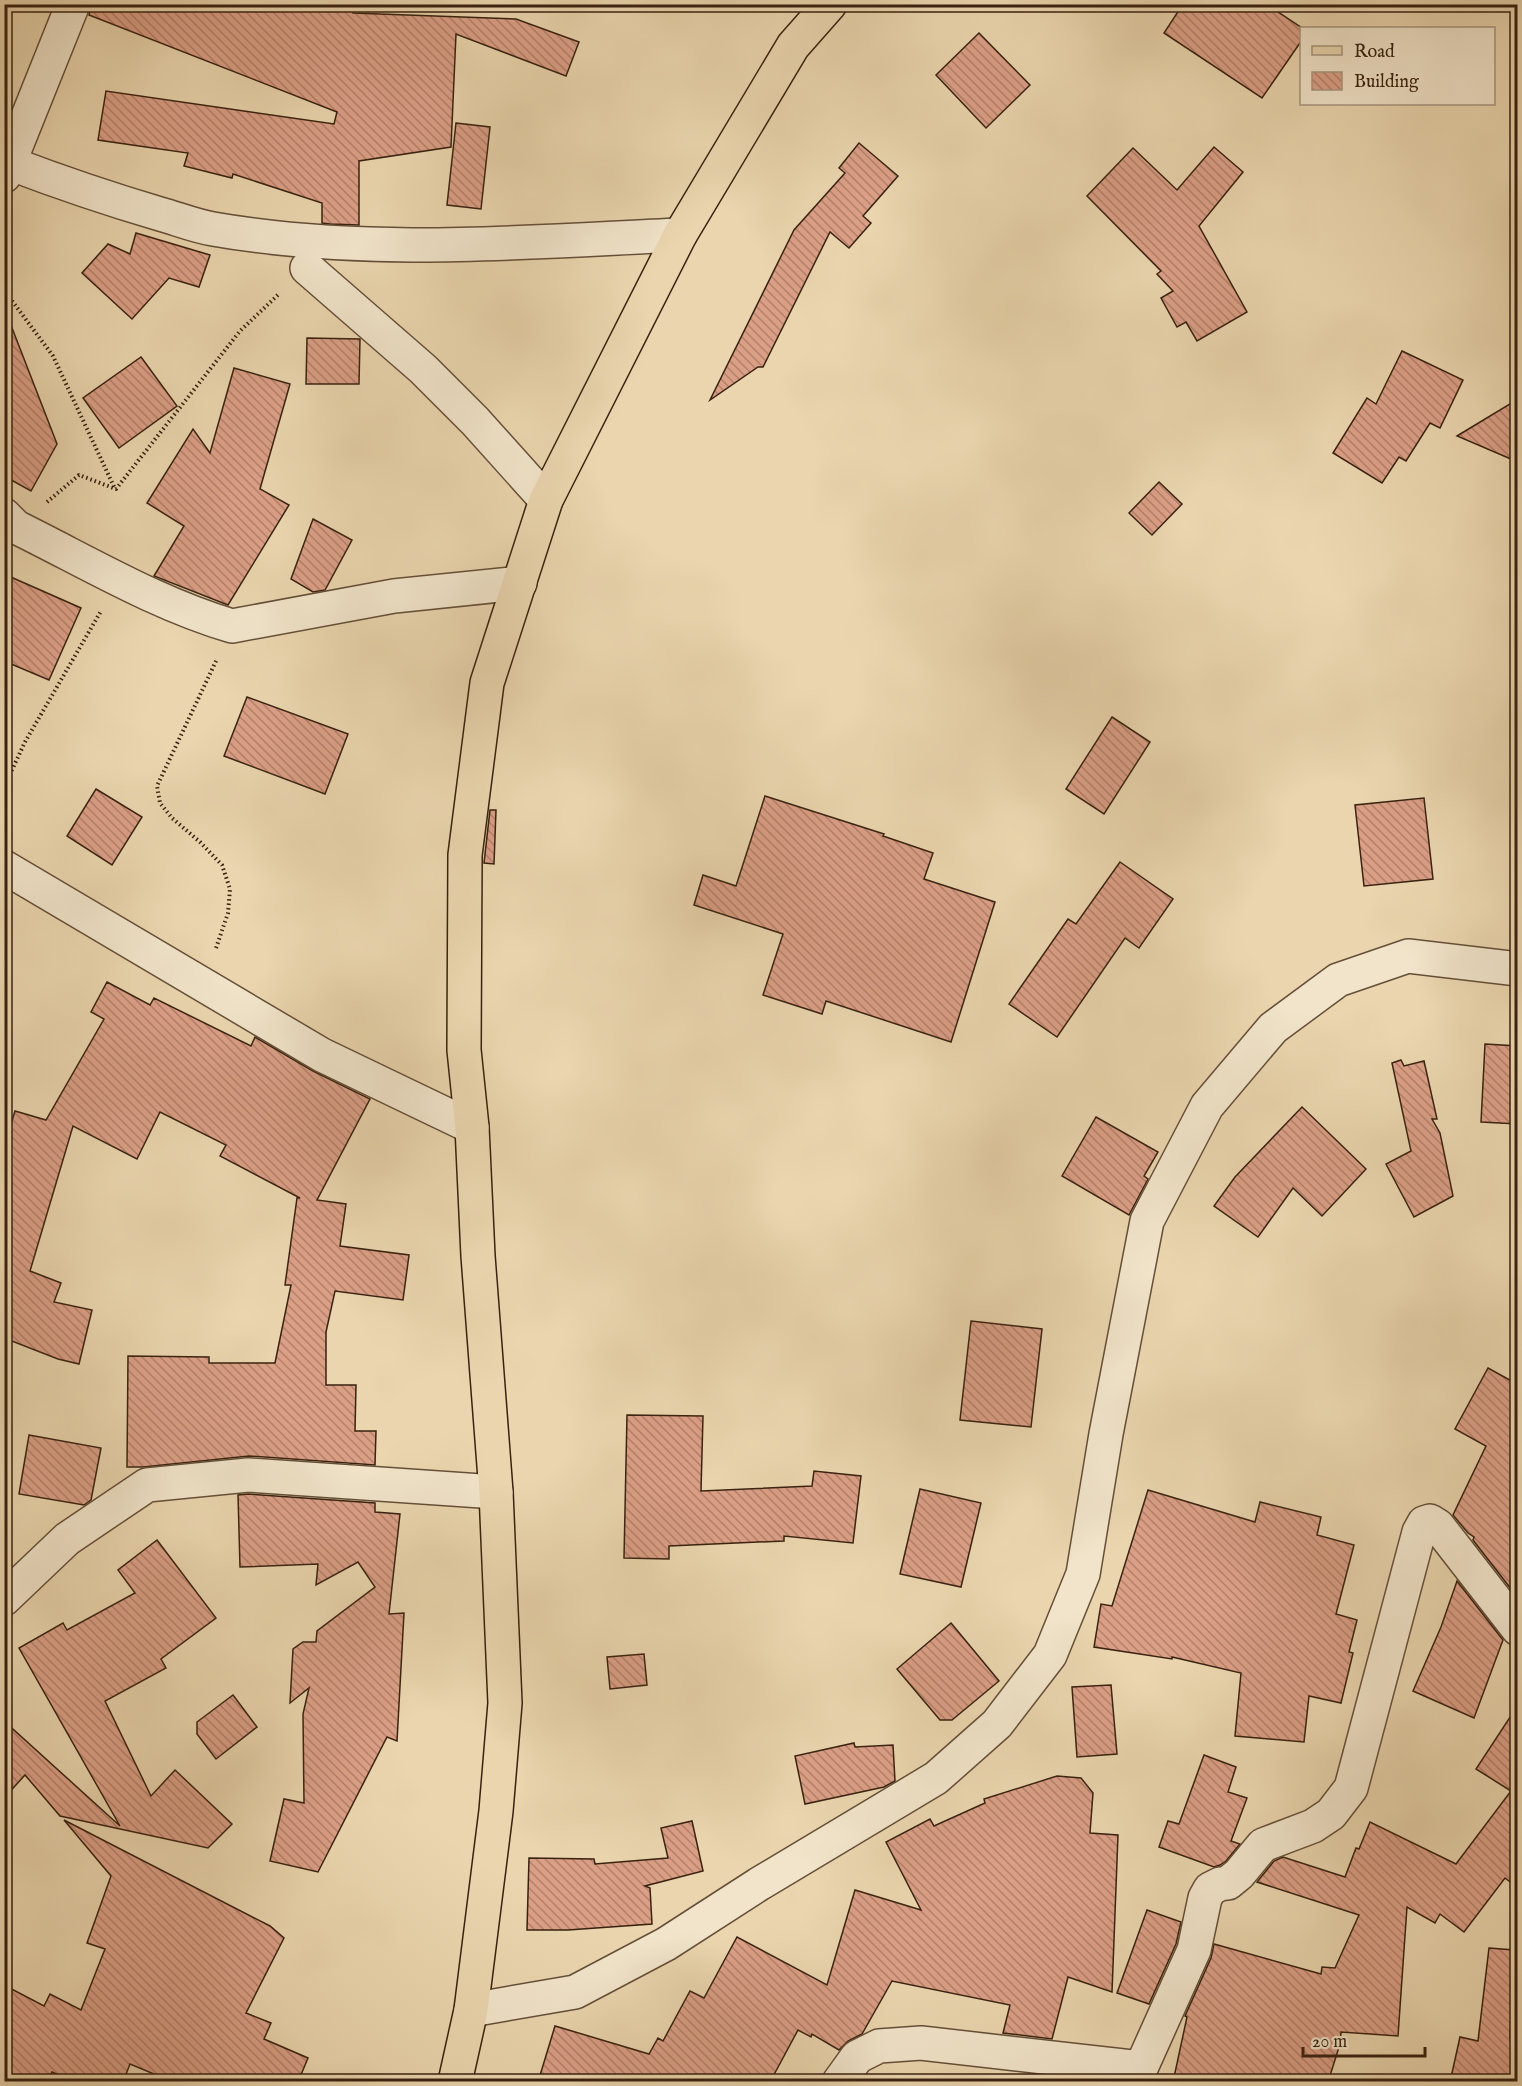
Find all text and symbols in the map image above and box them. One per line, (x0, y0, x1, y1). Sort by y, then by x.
legend (1300, 27, 1495, 105)
text: Road (1354, 41, 1395, 64)
text: Building (1354, 71, 1419, 94)
scale bar (1303, 2020, 1424, 2058)
text: 20 m (1312, 2031, 1347, 2054)

